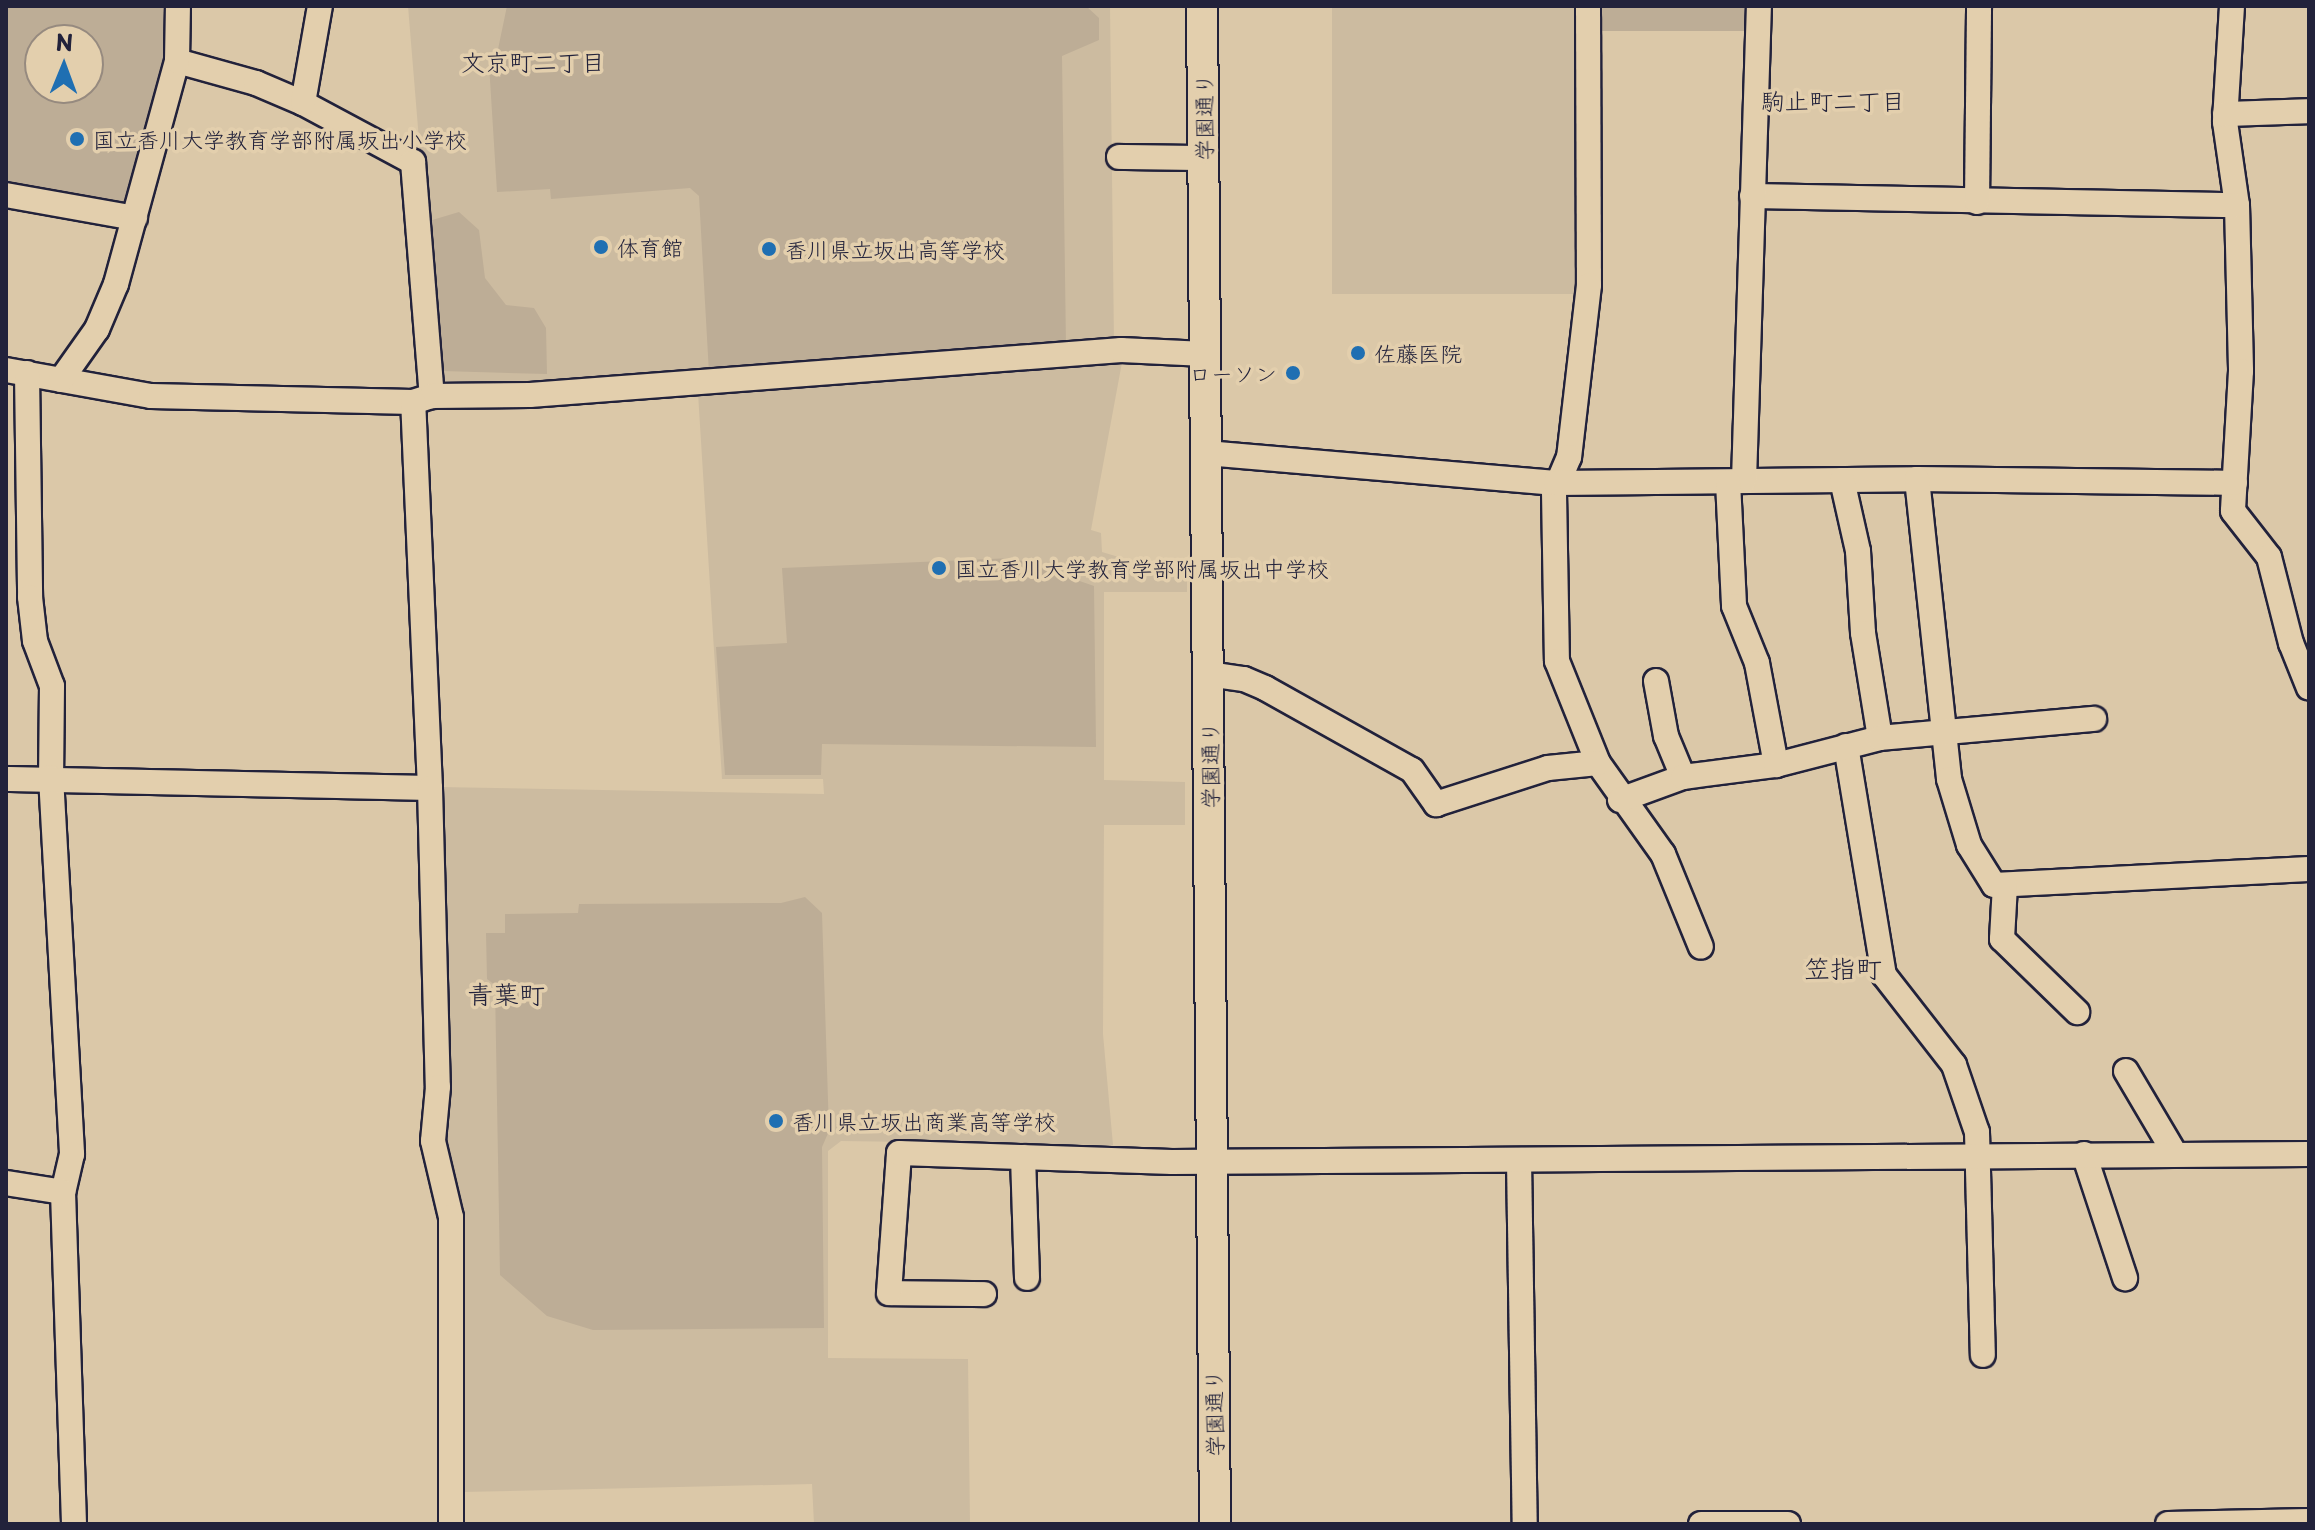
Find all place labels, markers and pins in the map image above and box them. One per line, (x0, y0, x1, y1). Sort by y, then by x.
place label: 国立香川大学教育学部附属坂出小学校 (93, 126, 467, 152)
marker: 国立香川大学教育学部附属坂出小学校 (68, 130, 86, 148)
place label: 体育館 (617, 234, 683, 260)
place label: 香川県立坂出高等学校 (785, 236, 1005, 262)
marker: 体育館 (592, 238, 610, 256)
marker: 香川県立坂出高等学校 (760, 240, 778, 258)
place label: 佐藤医院 (1374, 340, 1462, 366)
marker: 佐藤医院 (1349, 344, 1367, 362)
place label: ローソン (1189, 360, 1277, 386)
marker: ローソン (1284, 364, 1302, 382)
place label: 国立香川大学教育学部附属坂出中学校 (955, 555, 1329, 581)
marker: 国立香川大学教育学部附属坂出中学校 (930, 559, 948, 577)
place label: 香川県立坂出商業高等学校 (792, 1108, 1056, 1134)
marker: 香川県立坂出商業高等学校 (767, 1112, 785, 1130)

